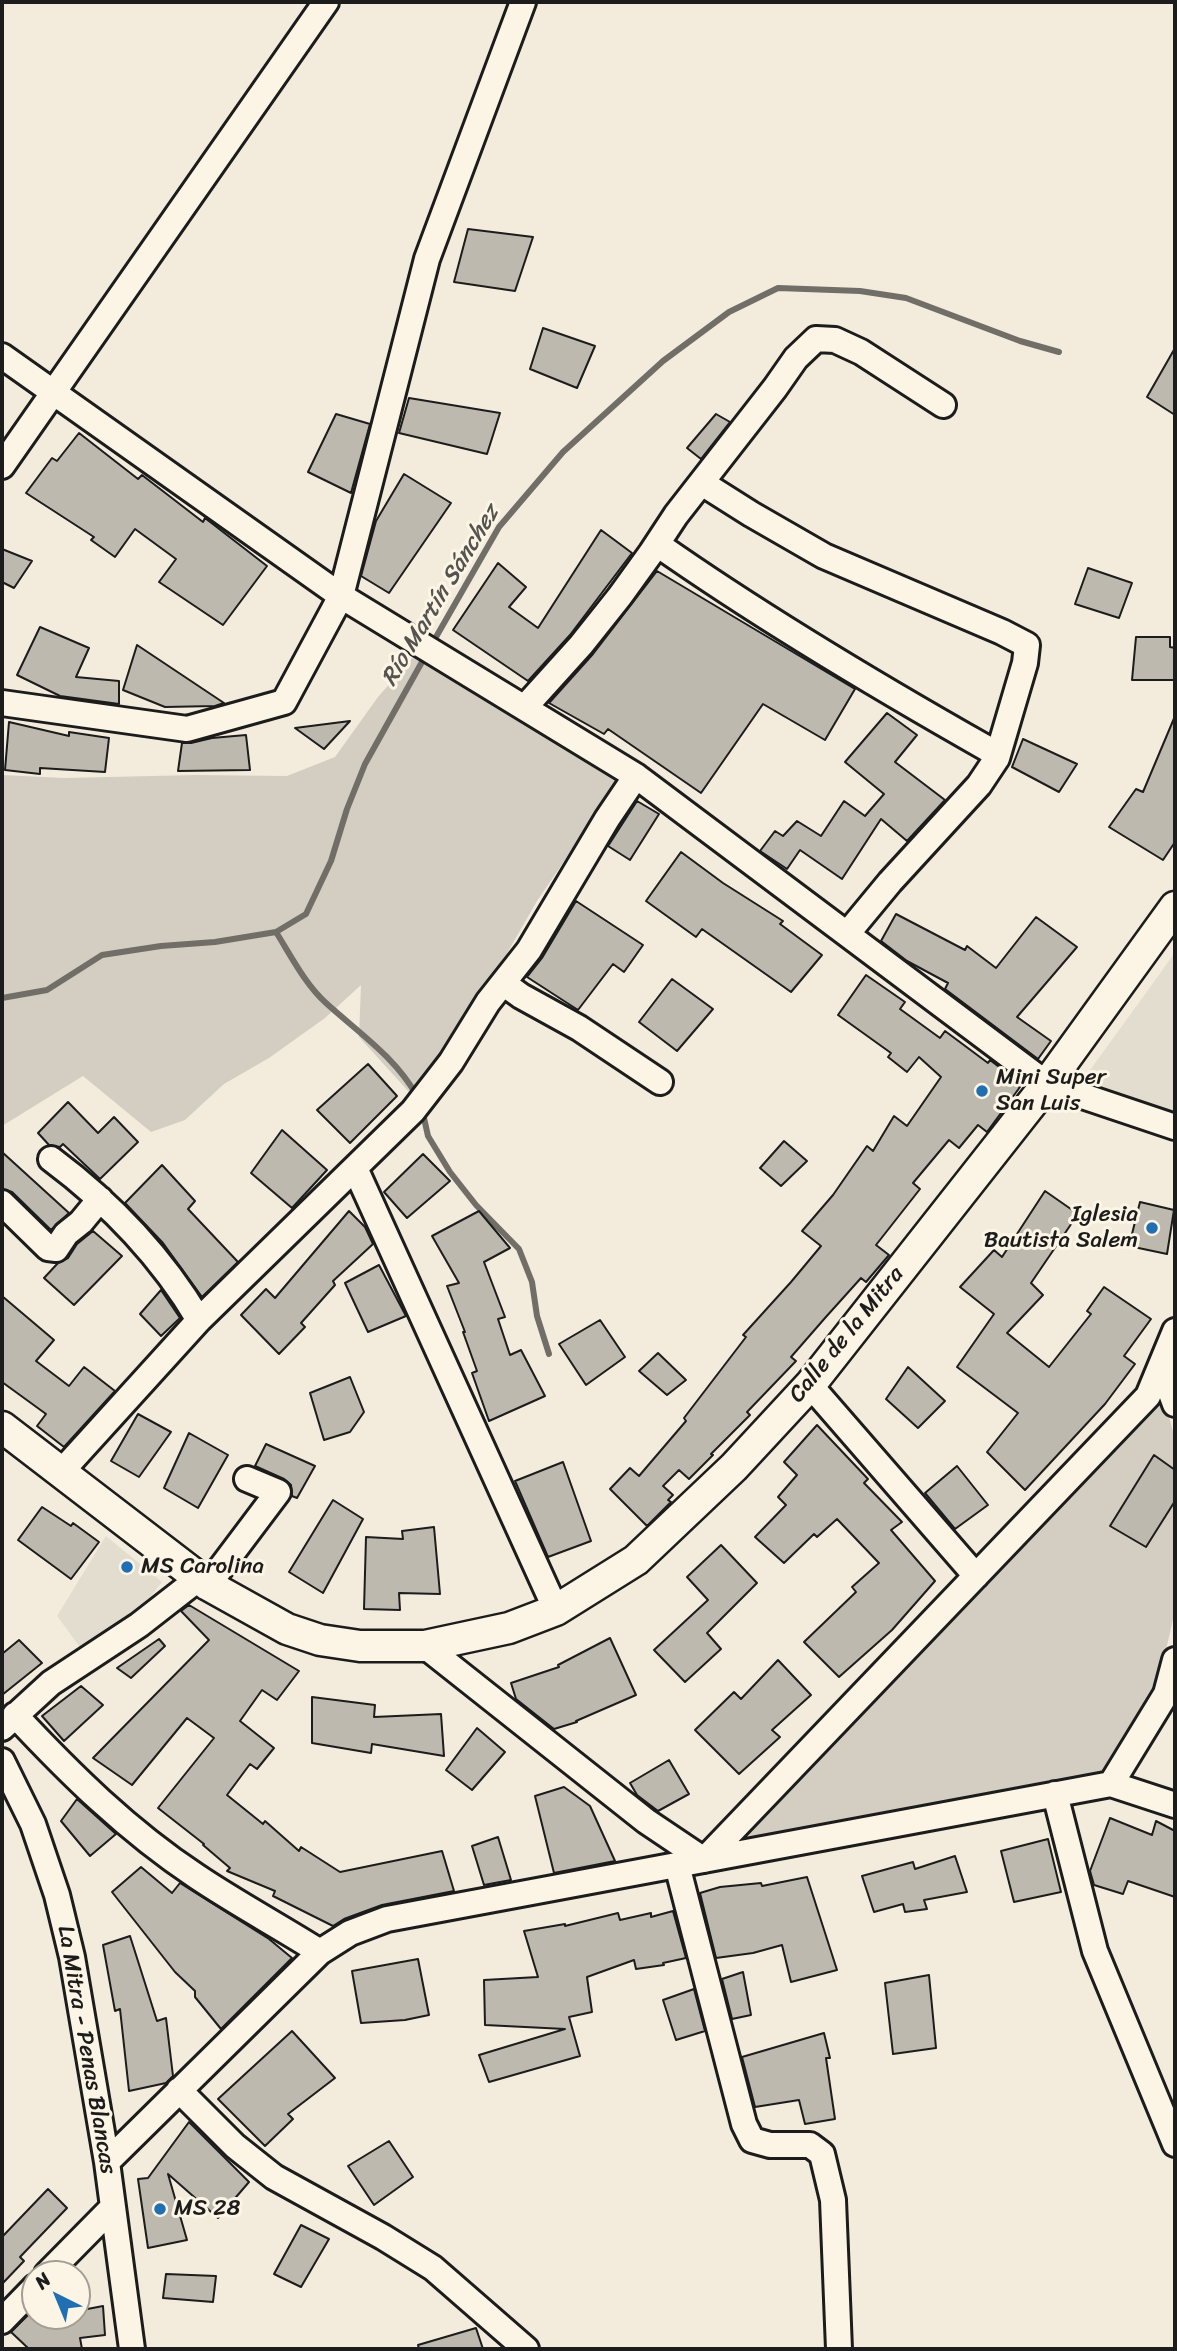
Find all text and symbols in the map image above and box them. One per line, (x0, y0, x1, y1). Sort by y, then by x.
water label: Río Martín Sánchez (376, 500, 506, 692)
place label: Mini Super San Luis (996, 1064, 1106, 1118)
marker: Mini Super San Luis (974, 1083, 990, 1099)
place label: Iglesia Bautista Salem (984, 1201, 1138, 1255)
marker: Iglesia Bautista Salem (1144, 1220, 1160, 1236)
street label: Calle de la Mitra (784, 1261, 910, 1409)
place label: MS Carolina (141, 1553, 264, 1581)
marker: MS Carolina (119, 1559, 135, 1575)
street label: La Mitra - Penas Blancas (51, 1924, 121, 2176)
place label: MS 28 (174, 2195, 240, 2223)
marker: MS 28 (152, 2201, 168, 2217)
north arrow (21, 2260, 91, 2330)
text: N (27, 2264, 59, 2297)

